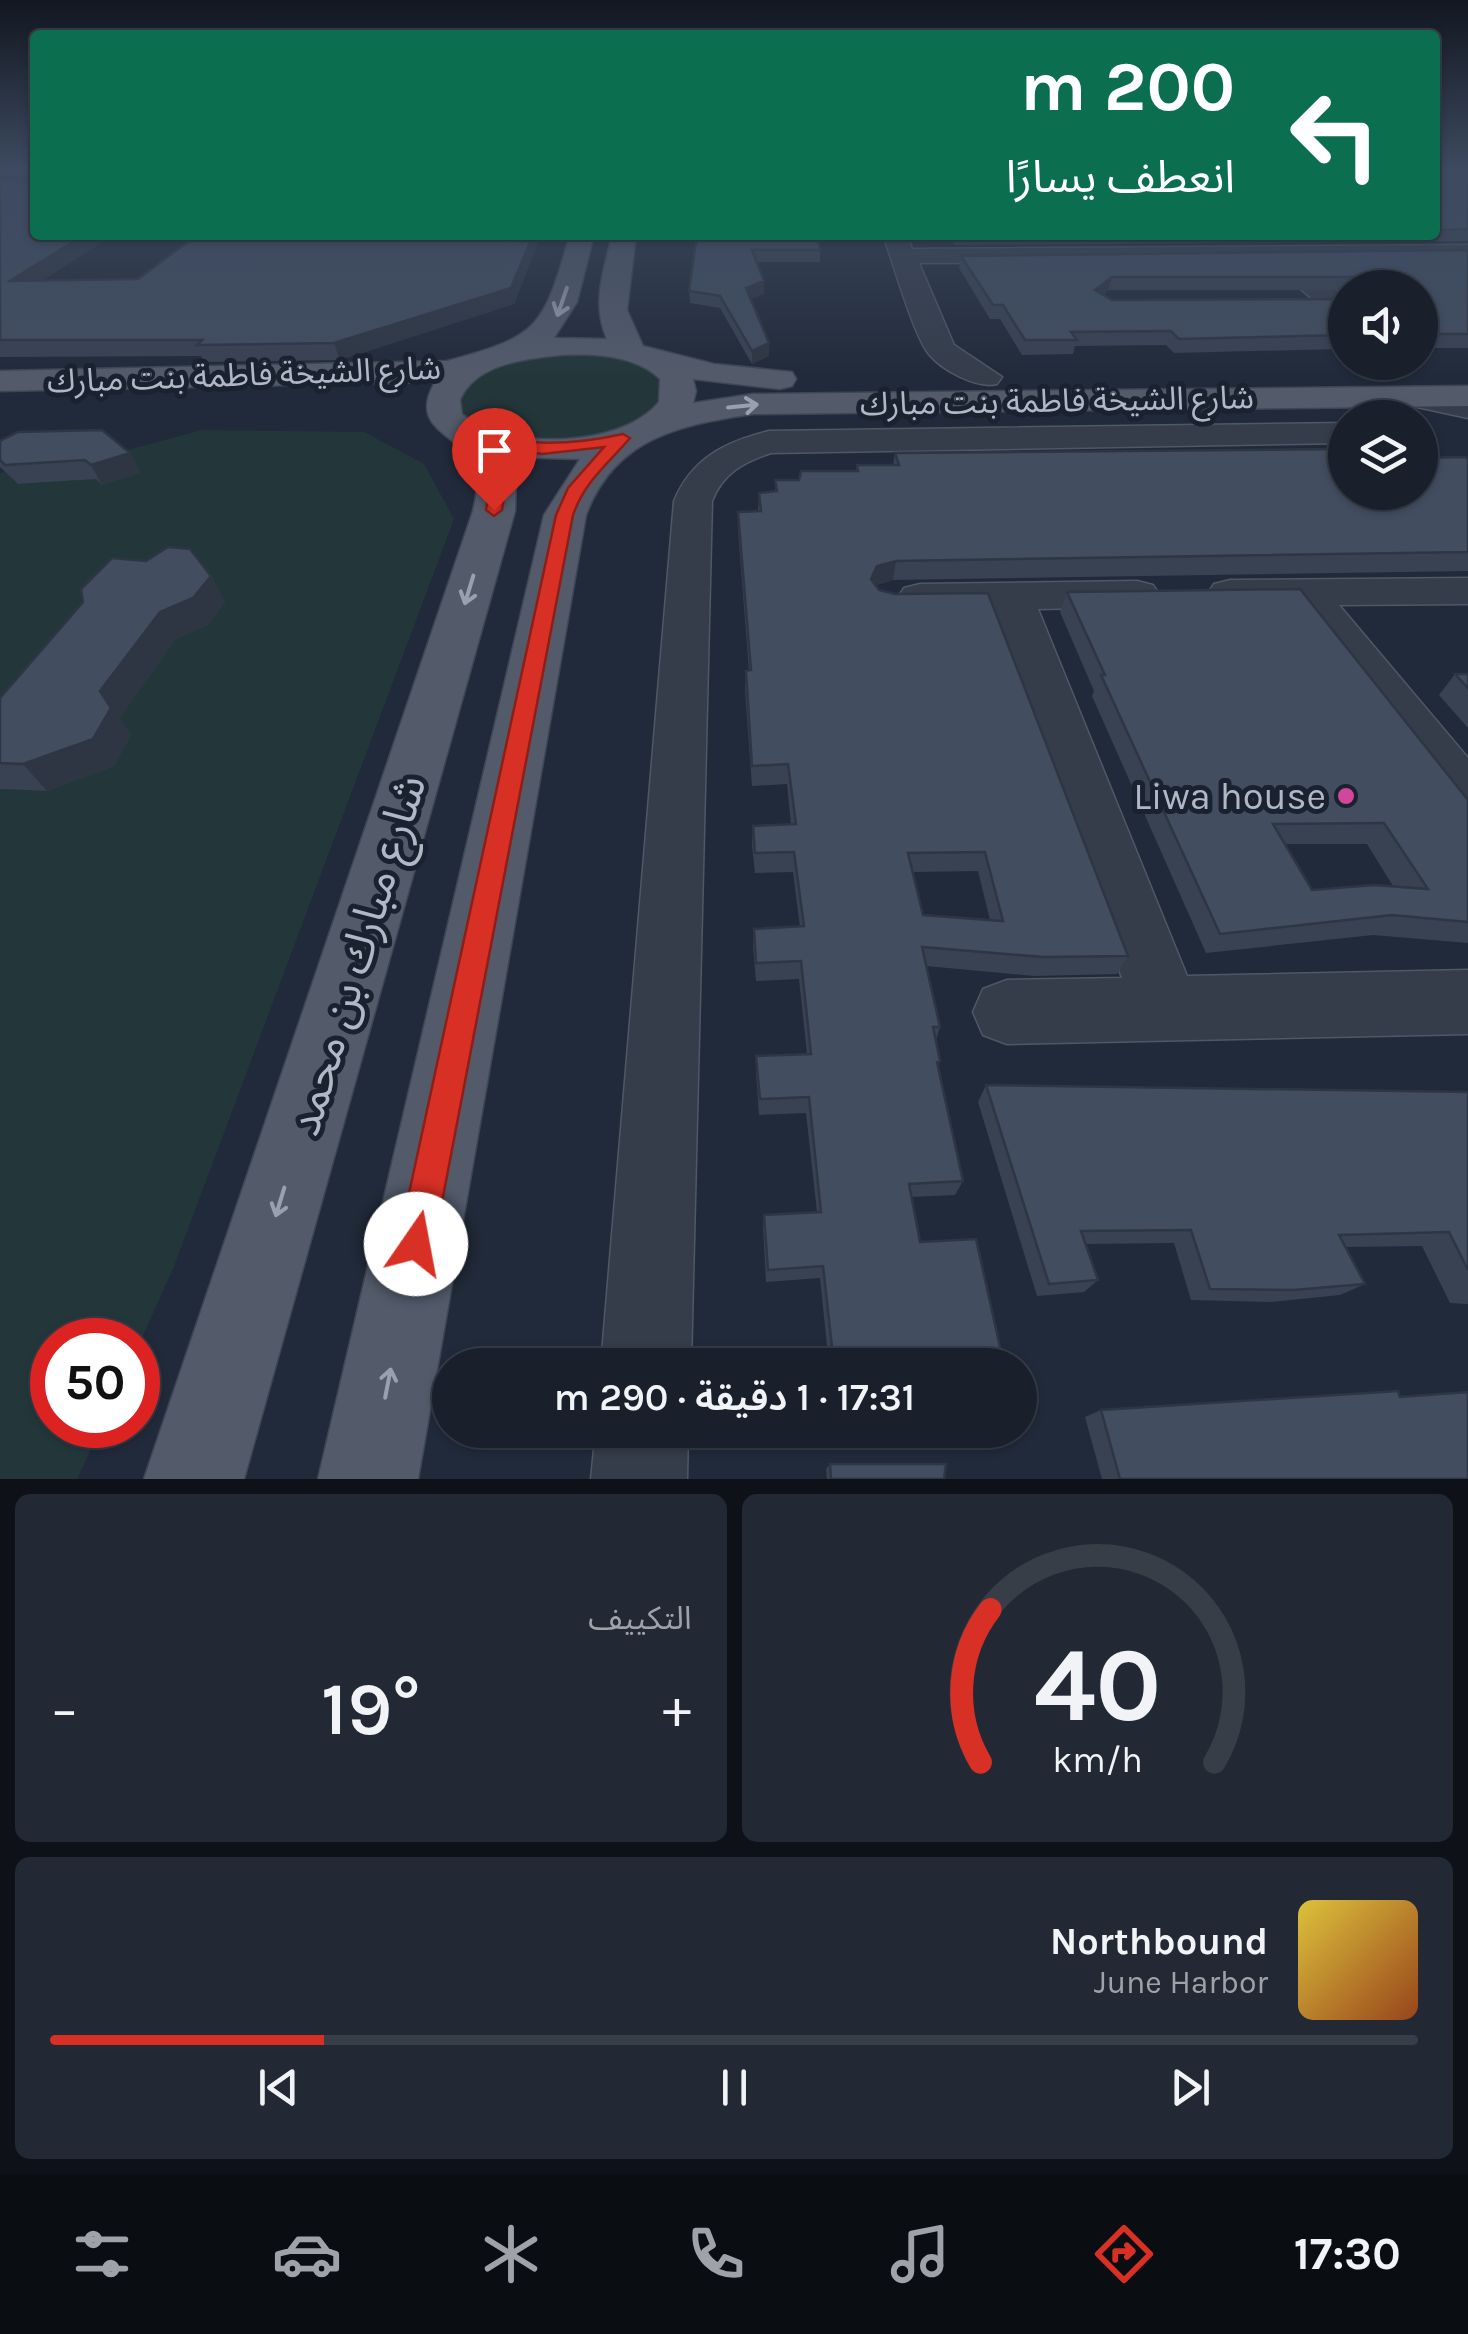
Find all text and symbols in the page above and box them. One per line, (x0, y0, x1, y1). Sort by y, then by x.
text: 200 m (1020, 46, 1235, 128)
icon: left (1270, 70, 1400, 200)
text: انعطف يسارًا (1006, 151, 1235, 203)
map controls (1328, 270, 1438, 510)
button: sound (1328, 270, 1438, 380)
one-way arrow (552, 285, 570, 317)
street label: شارع الشيخة فاطمة بنت مبارك (47, 350, 442, 405)
street label: شارع الشيخة فاطمة بنت مبارك (860, 379, 1254, 428)
one-way arrow (727, 396, 759, 415)
button: layers (1328, 400, 1438, 510)
pin (452, 408, 537, 511)
icon: arrive (467, 423, 522, 478)
one-way arrow (459, 574, 477, 606)
street label: شارع مبارك بن محمد (277, 768, 443, 1144)
place label: Liwa house (1133, 774, 1326, 819)
marker: Liwa house (1335, 785, 1357, 807)
one-way arrow (270, 1185, 288, 1217)
position arrow (364, 1192, 468, 1296)
speed limit sign: 50 (30, 1318, 160, 1448)
one-way arrow (379, 1368, 398, 1400)
text: 17:31 · 1 دقيقة · 290 m (554, 1375, 915, 1420)
text: التكييف (588, 1600, 692, 1637)
text: 40 (1033, 1625, 1161, 1746)
text: 19° (321, 1665, 420, 1753)
text: − (50, 1677, 79, 1741)
text: + (663, 1677, 691, 1741)
text: km/h (1052, 1739, 1143, 1781)
text: Northbound (1050, 1919, 1268, 1964)
text: June Harbor (1094, 1964, 1268, 2001)
icon: previous (251, 2060, 306, 2115)
icon: pause (707, 2060, 762, 2115)
icon: next (1163, 2060, 1218, 2115)
icon: filters (67, 2219, 137, 2289)
icon: car (272, 2219, 342, 2289)
icon: climate (476, 2219, 546, 2289)
icon: phone (681, 2219, 751, 2289)
icon: music (885, 2219, 955, 2289)
icon: directions (1089, 2219, 1159, 2289)
text: 17:30 (1294, 2228, 1401, 2280)

